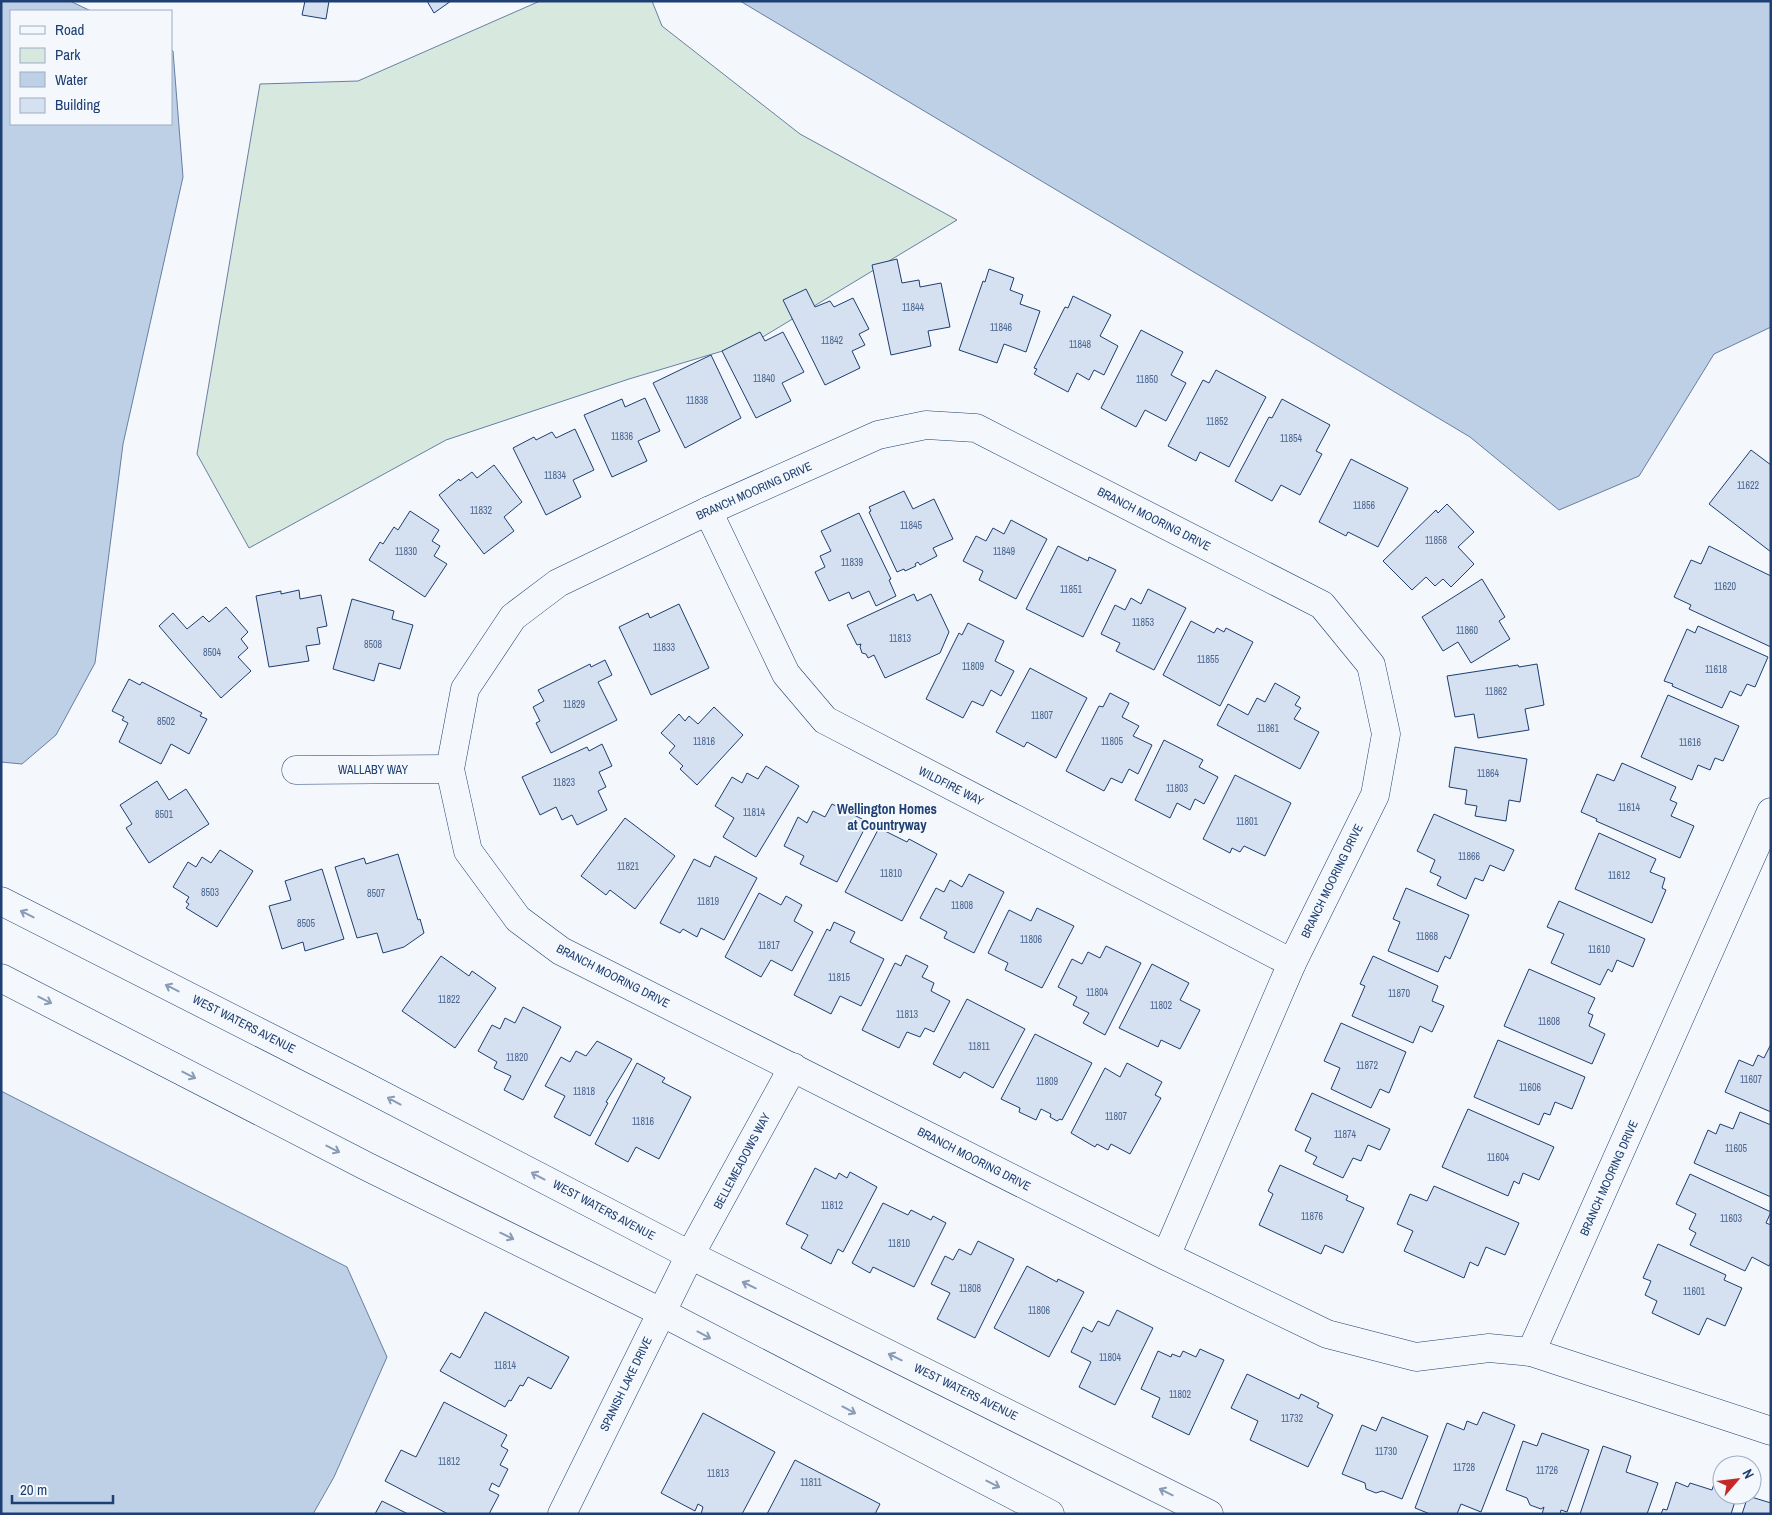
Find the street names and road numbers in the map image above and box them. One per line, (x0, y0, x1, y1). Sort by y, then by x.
street label: BRANCH MOORING DRIVE (694, 458, 814, 524)
street label: BRANCH MOORING DRIVE (1095, 483, 1213, 555)
street label: WALLABY WAY (338, 762, 408, 778)
street label: WILDFIRE WAY (916, 763, 987, 809)
street label: BRANCH MOORING DRIVE (1297, 821, 1367, 941)
street label: BRANCH MOORING DRIVE (554, 940, 672, 1012)
street label: WEST WATERS AVENUE (190, 991, 298, 1057)
street label: BELLEMEADOWS WAY (710, 1110, 774, 1212)
street label: BRANCH MOORING DRIVE (1576, 1118, 1642, 1238)
street label: BRANCH MOORING DRIVE (915, 1123, 1033, 1195)
street label: WEST WATERS AVENUE (550, 1176, 658, 1244)
street label: SPANISH LAKE DRIVE (596, 1334, 656, 1434)
street label: WEST WATERS AVENUE (911, 1360, 1021, 1424)

